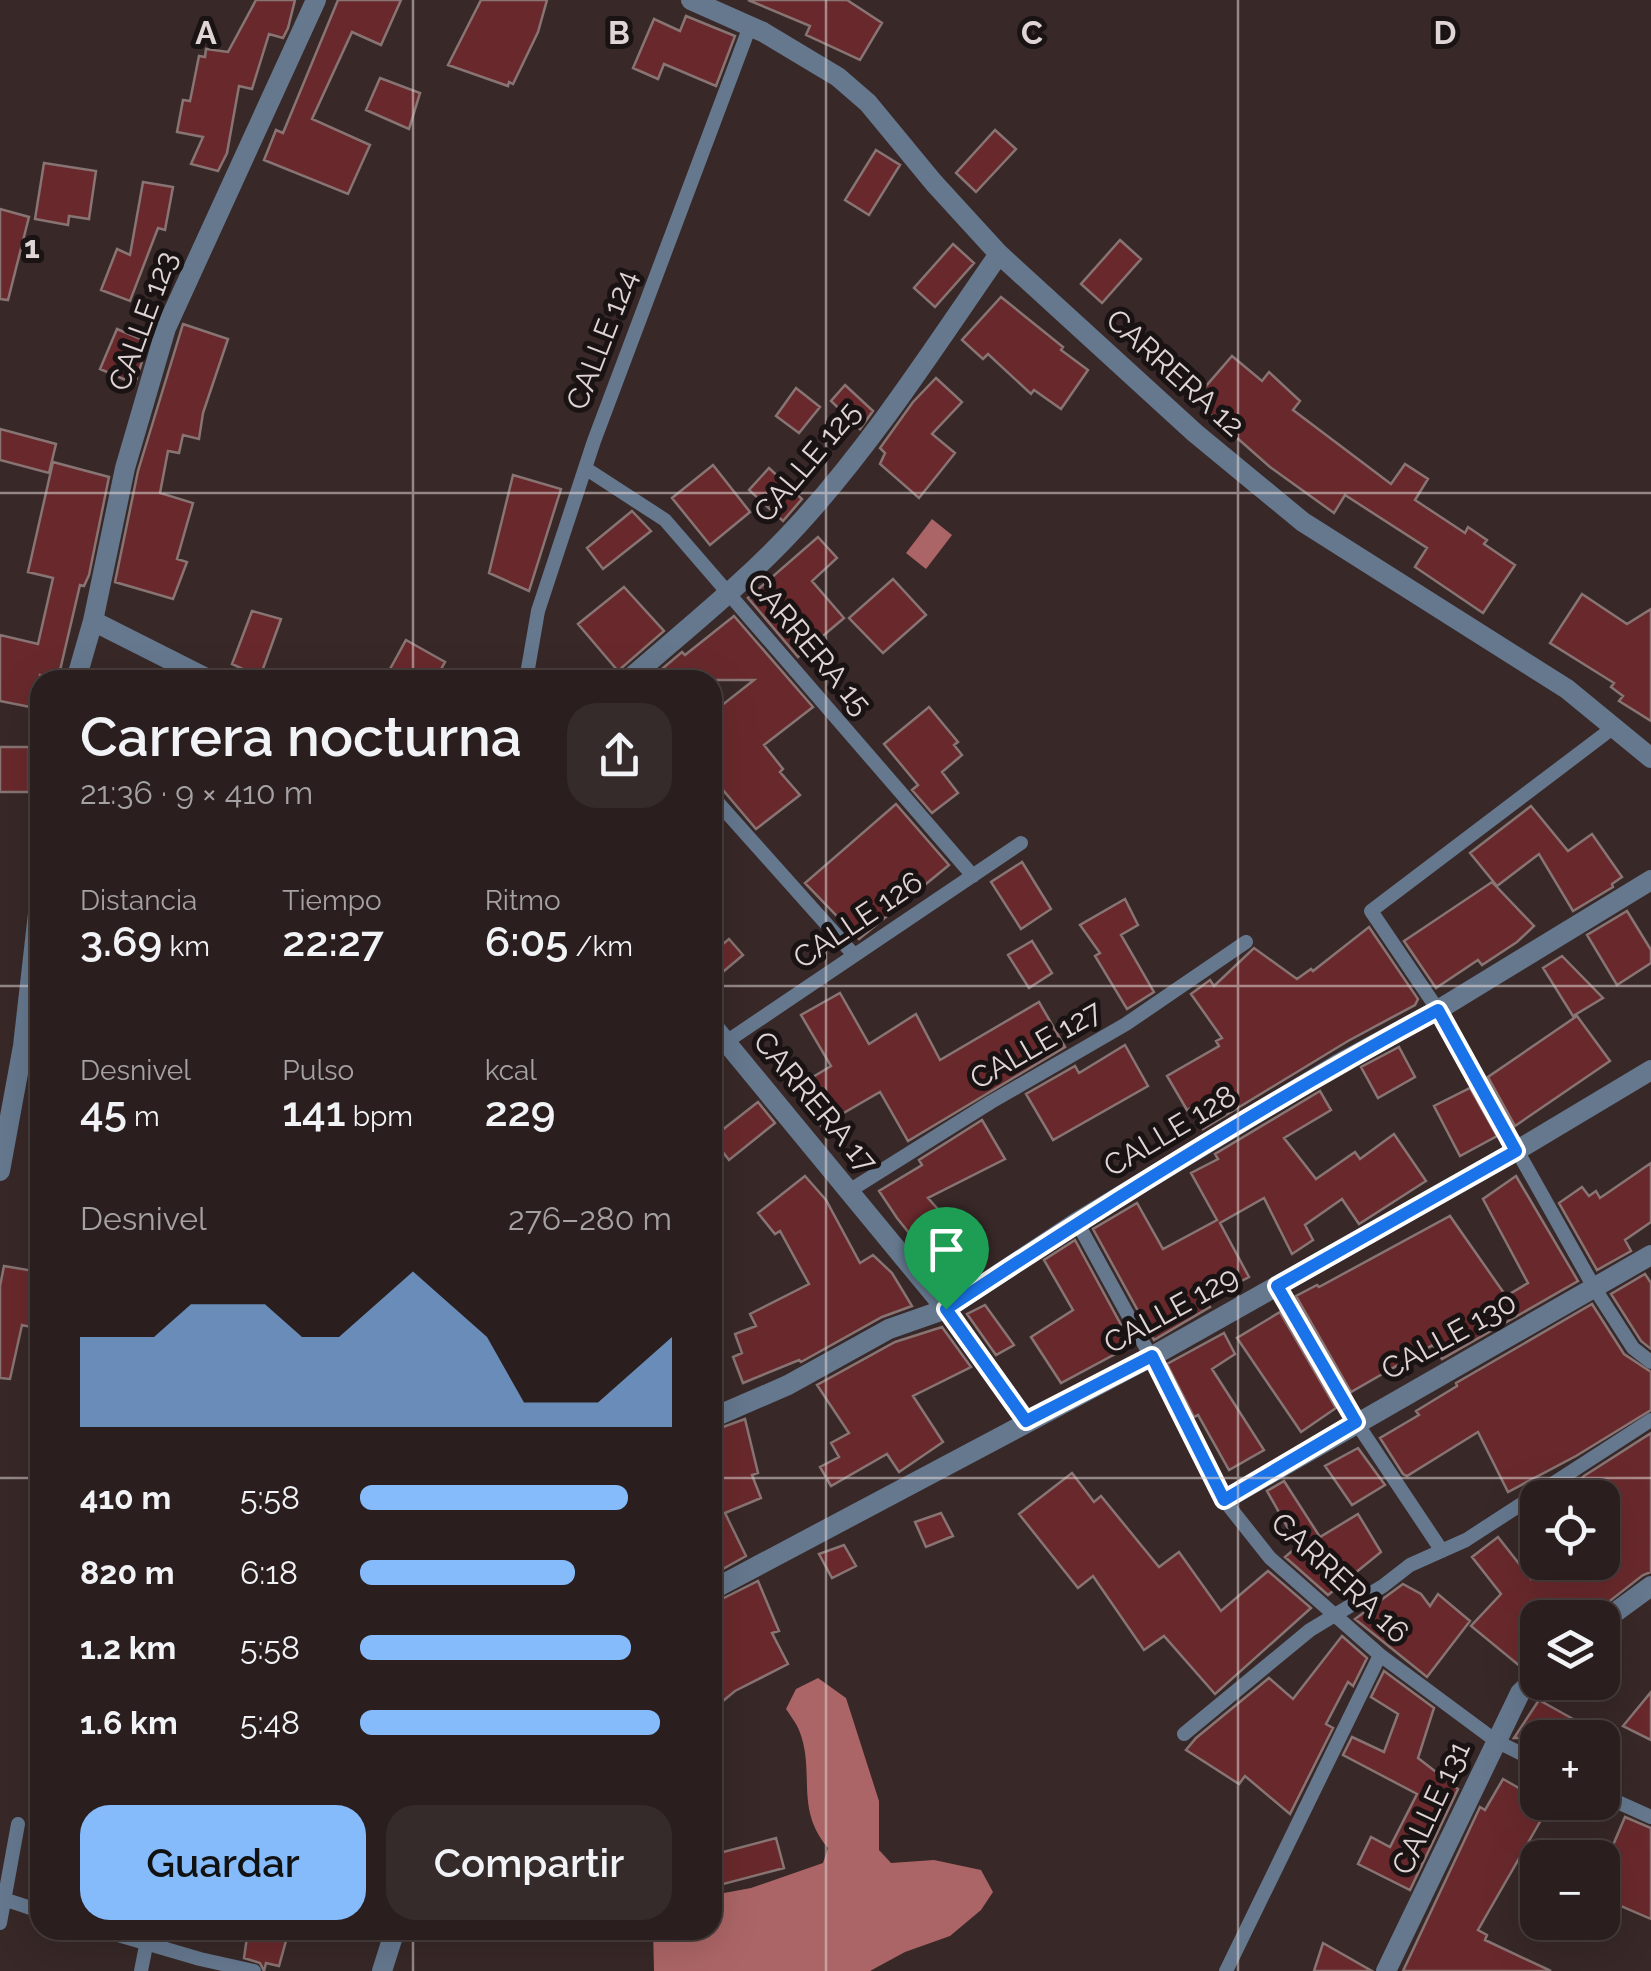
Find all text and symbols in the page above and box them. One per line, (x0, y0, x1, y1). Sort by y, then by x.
text: A (195, 14, 217, 51)
text: B (608, 14, 630, 51)
text: C (1021, 14, 1043, 51)
text: D (1434, 14, 1456, 51)
text: 1 (24, 228, 40, 265)
street label: CALLE 123 (101, 246, 184, 395)
street label: CALLE 124 (559, 265, 644, 414)
street label: CARRERA 12 (1099, 302, 1251, 444)
street label: CALLE 125 (746, 394, 867, 529)
street label: CARRERA 15 (740, 566, 879, 721)
button: share (567, 703, 672, 808)
text: Carrera nocturna (80, 704, 522, 769)
text: 21:36 · 9 × 410 m (80, 774, 313, 811)
street label: CALLE 126 (787, 864, 929, 975)
text: Distancia (80, 884, 197, 917)
text: Tiempo (282, 884, 382, 917)
text: Ritmo (485, 884, 561, 917)
text: 3.69 (80, 917, 162, 966)
text: 22:27 (282, 917, 384, 966)
text: 6:05 (485, 917, 568, 966)
text: km (162, 930, 210, 963)
text: /km (568, 930, 633, 963)
street label: CALLE 127 (964, 993, 1108, 1096)
street label: CARRERA 17 (746, 1024, 884, 1179)
text: Desnivel (80, 1054, 191, 1087)
text: Pulso (282, 1054, 354, 1087)
text: kcal (485, 1054, 537, 1087)
street label: CALLE 128 (1097, 1078, 1242, 1184)
text: 45 (80, 1087, 127, 1136)
text: 141 (282, 1087, 346, 1136)
text: 229 (485, 1087, 556, 1136)
text: m (127, 1100, 160, 1133)
text: bpm (346, 1100, 413, 1133)
text: Desnivel (80, 1200, 207, 1237)
text: 276–280 m (508, 1200, 672, 1237)
pin (904, 1207, 989, 1310)
icon: arrive (919, 1222, 974, 1277)
street label: CALLE 129 (1098, 1258, 1244, 1361)
street label: CALLE 130 (1375, 1284, 1522, 1387)
text: 410 m (80, 1479, 171, 1516)
text: 5:58 (240, 1479, 300, 1516)
map controls (1520, 1480, 1620, 1940)
button: locate (1520, 1480, 1620, 1580)
street label: CARRERA 16 (1264, 1505, 1416, 1650)
text: 820 m (80, 1554, 175, 1591)
text: 6:18 (240, 1554, 298, 1591)
button: layers (1520, 1600, 1620, 1700)
text: 1.2 km (80, 1629, 176, 1666)
text: 5:58 (240, 1629, 300, 1666)
text: 1.6 km (80, 1704, 178, 1741)
text: 5:48 (240, 1704, 300, 1741)
button: + (1520, 1720, 1620, 1820)
street label: CALLE 131 (1384, 1735, 1477, 1880)
button: Guardar (80, 1805, 366, 1920)
button: Compartir (386, 1805, 672, 1920)
button: − (1520, 1840, 1620, 1940)

